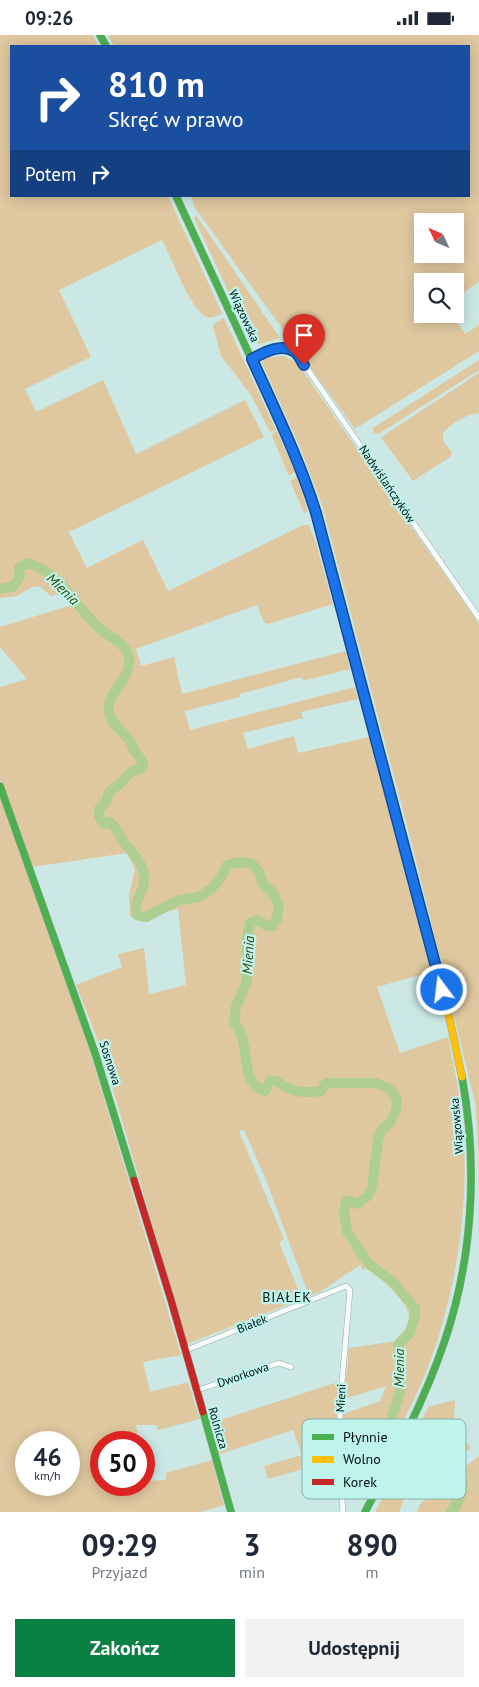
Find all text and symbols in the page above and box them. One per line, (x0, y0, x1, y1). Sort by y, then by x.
text: 09:26 (25, 6, 73, 30)
text: 810 m (108, 61, 205, 107)
icon: right (25, 65, 90, 130)
text: Skręć w prawo (108, 105, 243, 133)
icon: right (86, 160, 114, 188)
text: Potem (25, 162, 76, 186)
north arrow (414, 213, 464, 263)
map controls (414, 213, 464, 323)
button: search (414, 273, 464, 323)
street label: Wiązowska (226, 287, 263, 344)
pin (283, 314, 325, 365)
icon: arrive (290, 321, 318, 349)
street label: Nadwiślańczyków (356, 442, 419, 526)
water label: Mienia (43, 569, 83, 609)
water label: Mienia (238, 935, 258, 975)
position arrow (415, 963, 467, 1015)
street label: Sosnowa (96, 1039, 125, 1087)
street label: Wiązowska (447, 1097, 466, 1155)
district label: BIAŁEK (262, 1288, 312, 1306)
street label: Białek (234, 1311, 269, 1336)
water label: Mienia (390, 1349, 408, 1387)
street label: Dworkowa (215, 1359, 271, 1390)
street label: Mieni (332, 1383, 349, 1413)
street label: Rolnicza (205, 1405, 232, 1451)
legend (302, 1419, 466, 1499)
text: Płynnie (343, 1428, 388, 1446)
speed limit sign: 50 (90, 1431, 155, 1496)
text: 46 (33, 1441, 62, 1473)
text: Wolno (343, 1450, 381, 1468)
text: km/h (34, 1468, 61, 1483)
text: Korek (343, 1473, 377, 1491)
text: 09:29 (81, 1525, 158, 1564)
text: 3 (244, 1525, 261, 1564)
text: 890 (346, 1525, 398, 1564)
text: Przyjazd (91, 1562, 148, 1582)
text: min (239, 1562, 265, 1582)
text: m (366, 1562, 379, 1582)
button: Zakończ (15, 1619, 235, 1677)
button: Udostępnij (245, 1619, 464, 1677)

